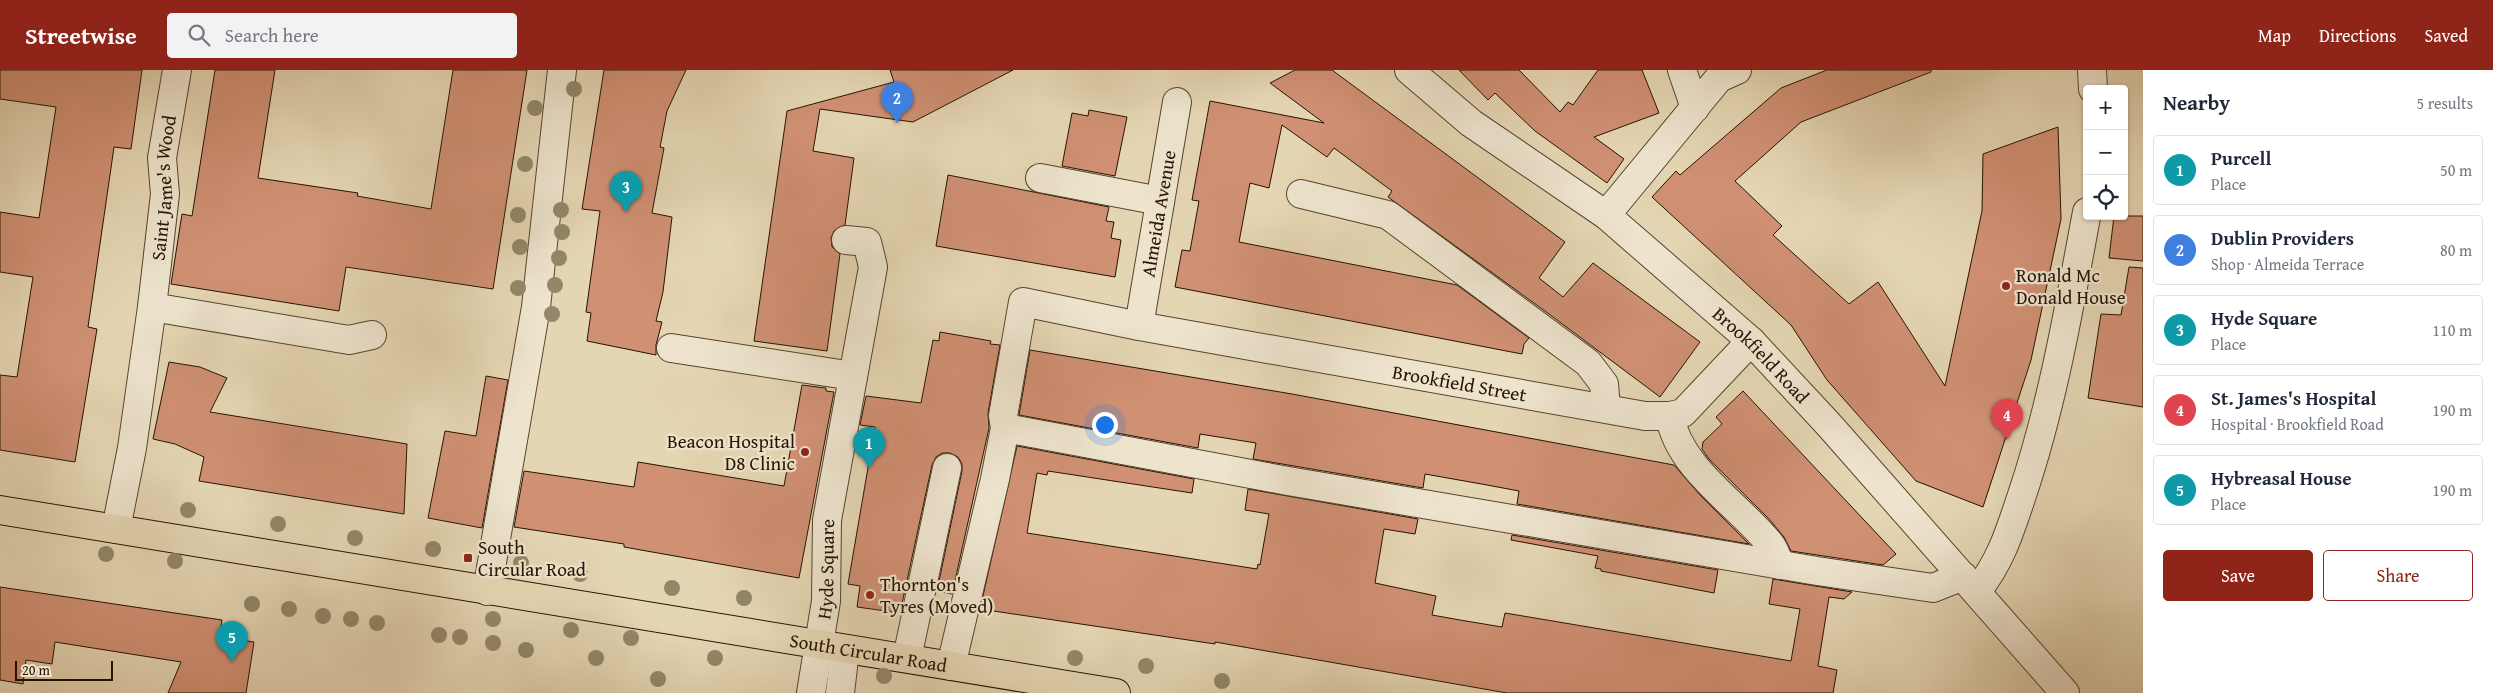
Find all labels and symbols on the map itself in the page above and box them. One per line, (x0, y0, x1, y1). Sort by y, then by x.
pin: 2 (881, 82, 913, 123)
street label: Saint Jame's Wood (143, 112, 183, 262)
street label: Almeida Avenue (1134, 148, 1183, 279)
pin: 3 (610, 171, 642, 212)
place label: Ronald Mc Donald House (2016, 261, 2126, 311)
marker: Ronald Mc Donald House (2000, 280, 2012, 292)
street label: Brookfield Road (1707, 300, 1817, 410)
street label: Brookfield Street (1390, 357, 1529, 409)
pin: 4 (1991, 399, 2023, 440)
your location (1092, 412, 1118, 438)
place label: Beacon Hospital D8 Clinic (667, 427, 795, 477)
pin: 1 (853, 427, 885, 468)
marker: Beacon Hospital D8 Clinic (799, 446, 811, 458)
street label: Hyde Square (809, 519, 841, 621)
place label: South Circular Road (478, 533, 587, 583)
marker: South Circular Road (462, 552, 474, 564)
place label: Thornton's Tyres (Moved) (880, 570, 993, 620)
marker: Thornton's Tyres (Moved) (864, 589, 876, 601)
pin: 5 (216, 621, 248, 662)
street label: South Circular Road (788, 626, 950, 679)
scale bar (15, 658, 112, 681)

